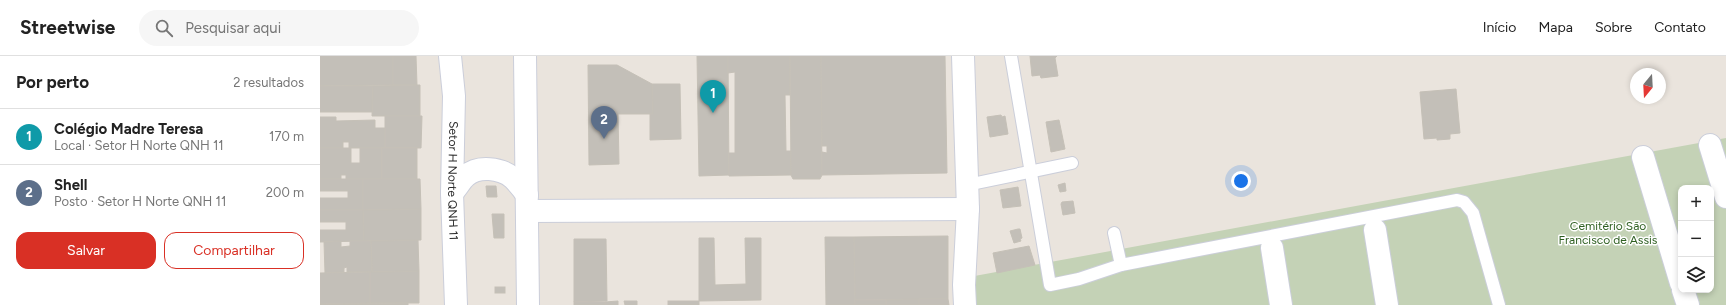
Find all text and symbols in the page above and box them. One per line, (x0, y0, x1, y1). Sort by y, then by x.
search box (139, 10, 419, 46)
text: Streetwise (20, 16, 115, 39)
icon: search (153, 17, 175, 39)
text: Pesquisar aqui (185, 19, 281, 37)
text: Início (1483, 19, 1516, 36)
text: Mapa (1538, 19, 1573, 36)
text: Sobre (1595, 19, 1632, 36)
text: Contato (1654, 19, 1706, 36)
north arrow (1630, 68, 1666, 104)
text: Por perto (16, 72, 89, 92)
text: 2 resultados (233, 75, 304, 90)
pin: 1 (700, 80, 726, 113)
pin: 2 (591, 106, 617, 139)
text: Colégio Madre Teresa (54, 120, 203, 138)
street label: Setor H Norte QNH 11 (445, 121, 461, 241)
text: 1 (26, 129, 32, 144)
text: 170 m (269, 129, 304, 144)
text: Local · Setor H Norte QNH 11 (54, 138, 224, 153)
your location (1231, 171, 1251, 191)
text: Shell (54, 176, 87, 194)
text: 2 (25, 185, 33, 200)
text: 200 m (266, 185, 304, 200)
map controls (1678, 185, 1714, 293)
button: + (1678, 185, 1714, 221)
text: Posto · Setor H Norte QNH 11 (54, 194, 226, 209)
park label: Cemitério São Francisco de Assis (1559, 219, 1658, 247)
button: − (1678, 221, 1714, 257)
button: Salvar (16, 232, 156, 269)
button: Compartilhar (164, 232, 304, 269)
button: layers (1678, 257, 1714, 293)

